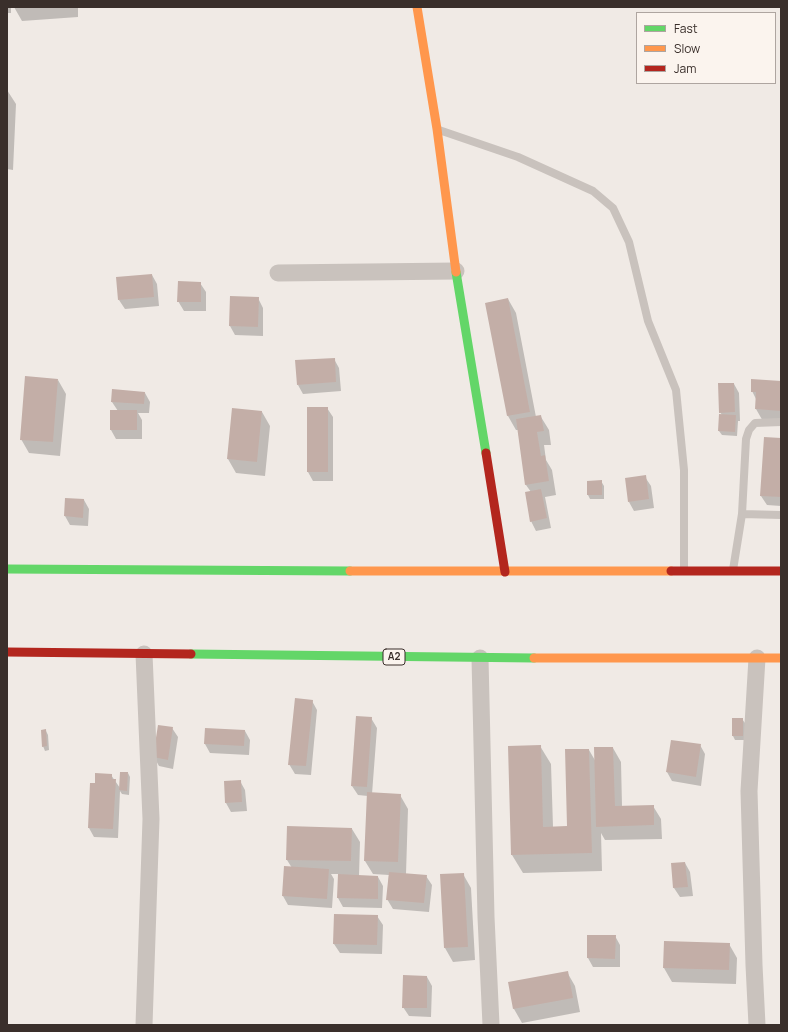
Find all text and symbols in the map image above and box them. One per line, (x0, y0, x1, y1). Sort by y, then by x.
legend (636, 12, 776, 84)
text: Fast (674, 20, 698, 37)
text: Slow (674, 40, 700, 57)
text: Jam (674, 60, 696, 77)
road number: A2 (383, 649, 405, 665)

